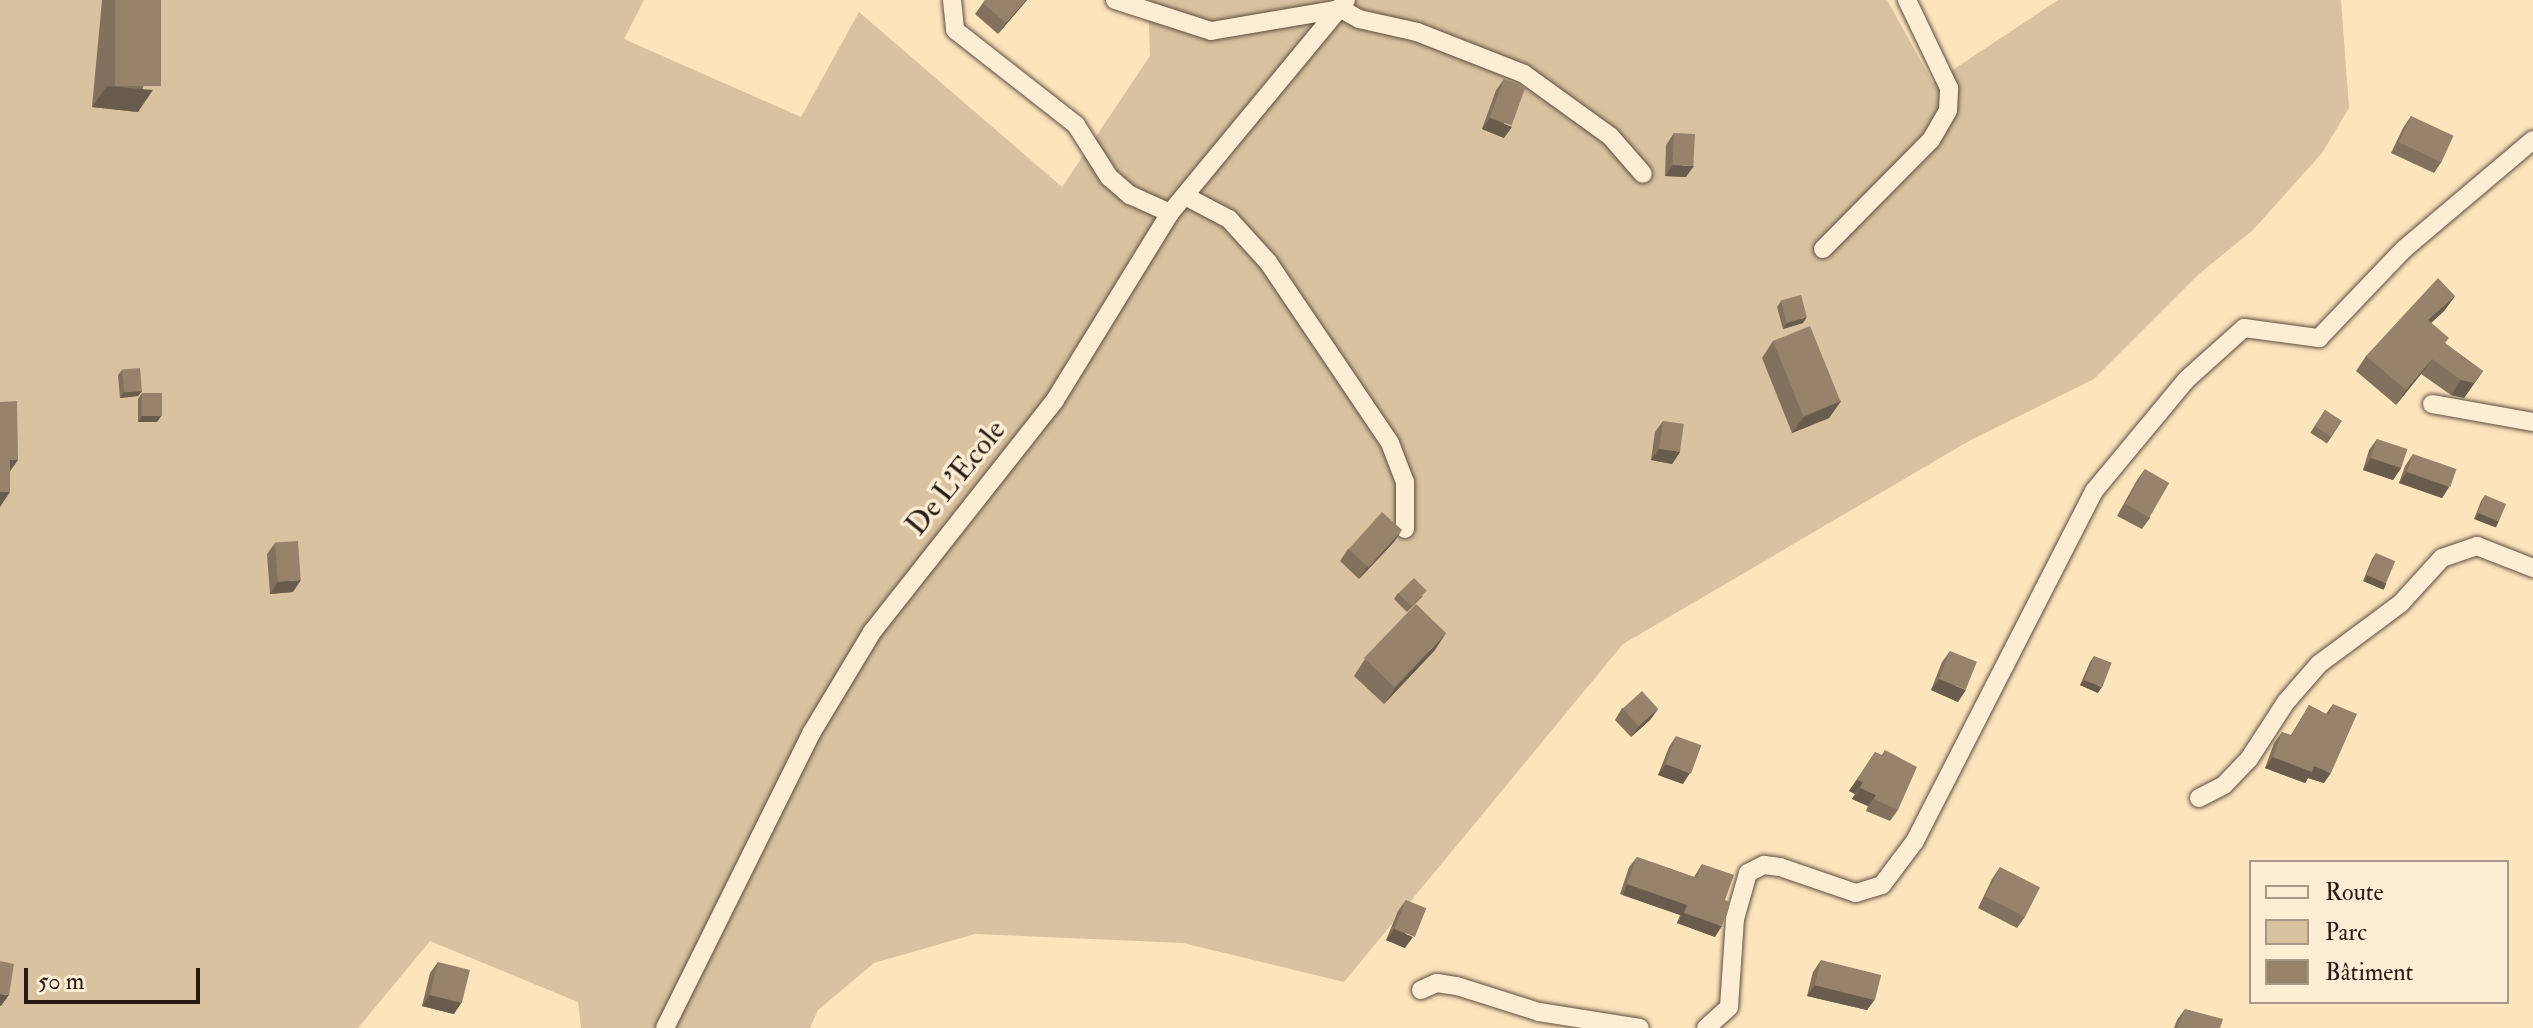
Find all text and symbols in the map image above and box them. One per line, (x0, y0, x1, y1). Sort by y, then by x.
street label: De L'Ecole (899, 413, 1013, 543)
legend (2249, 860, 2509, 1004)
text: Route (2325, 877, 2384, 908)
text: Parc (2325, 917, 2367, 948)
scale bar (28, 952, 204, 1002)
text: Bâtiment (2325, 957, 2413, 988)
text: 50 m (38, 966, 84, 997)

